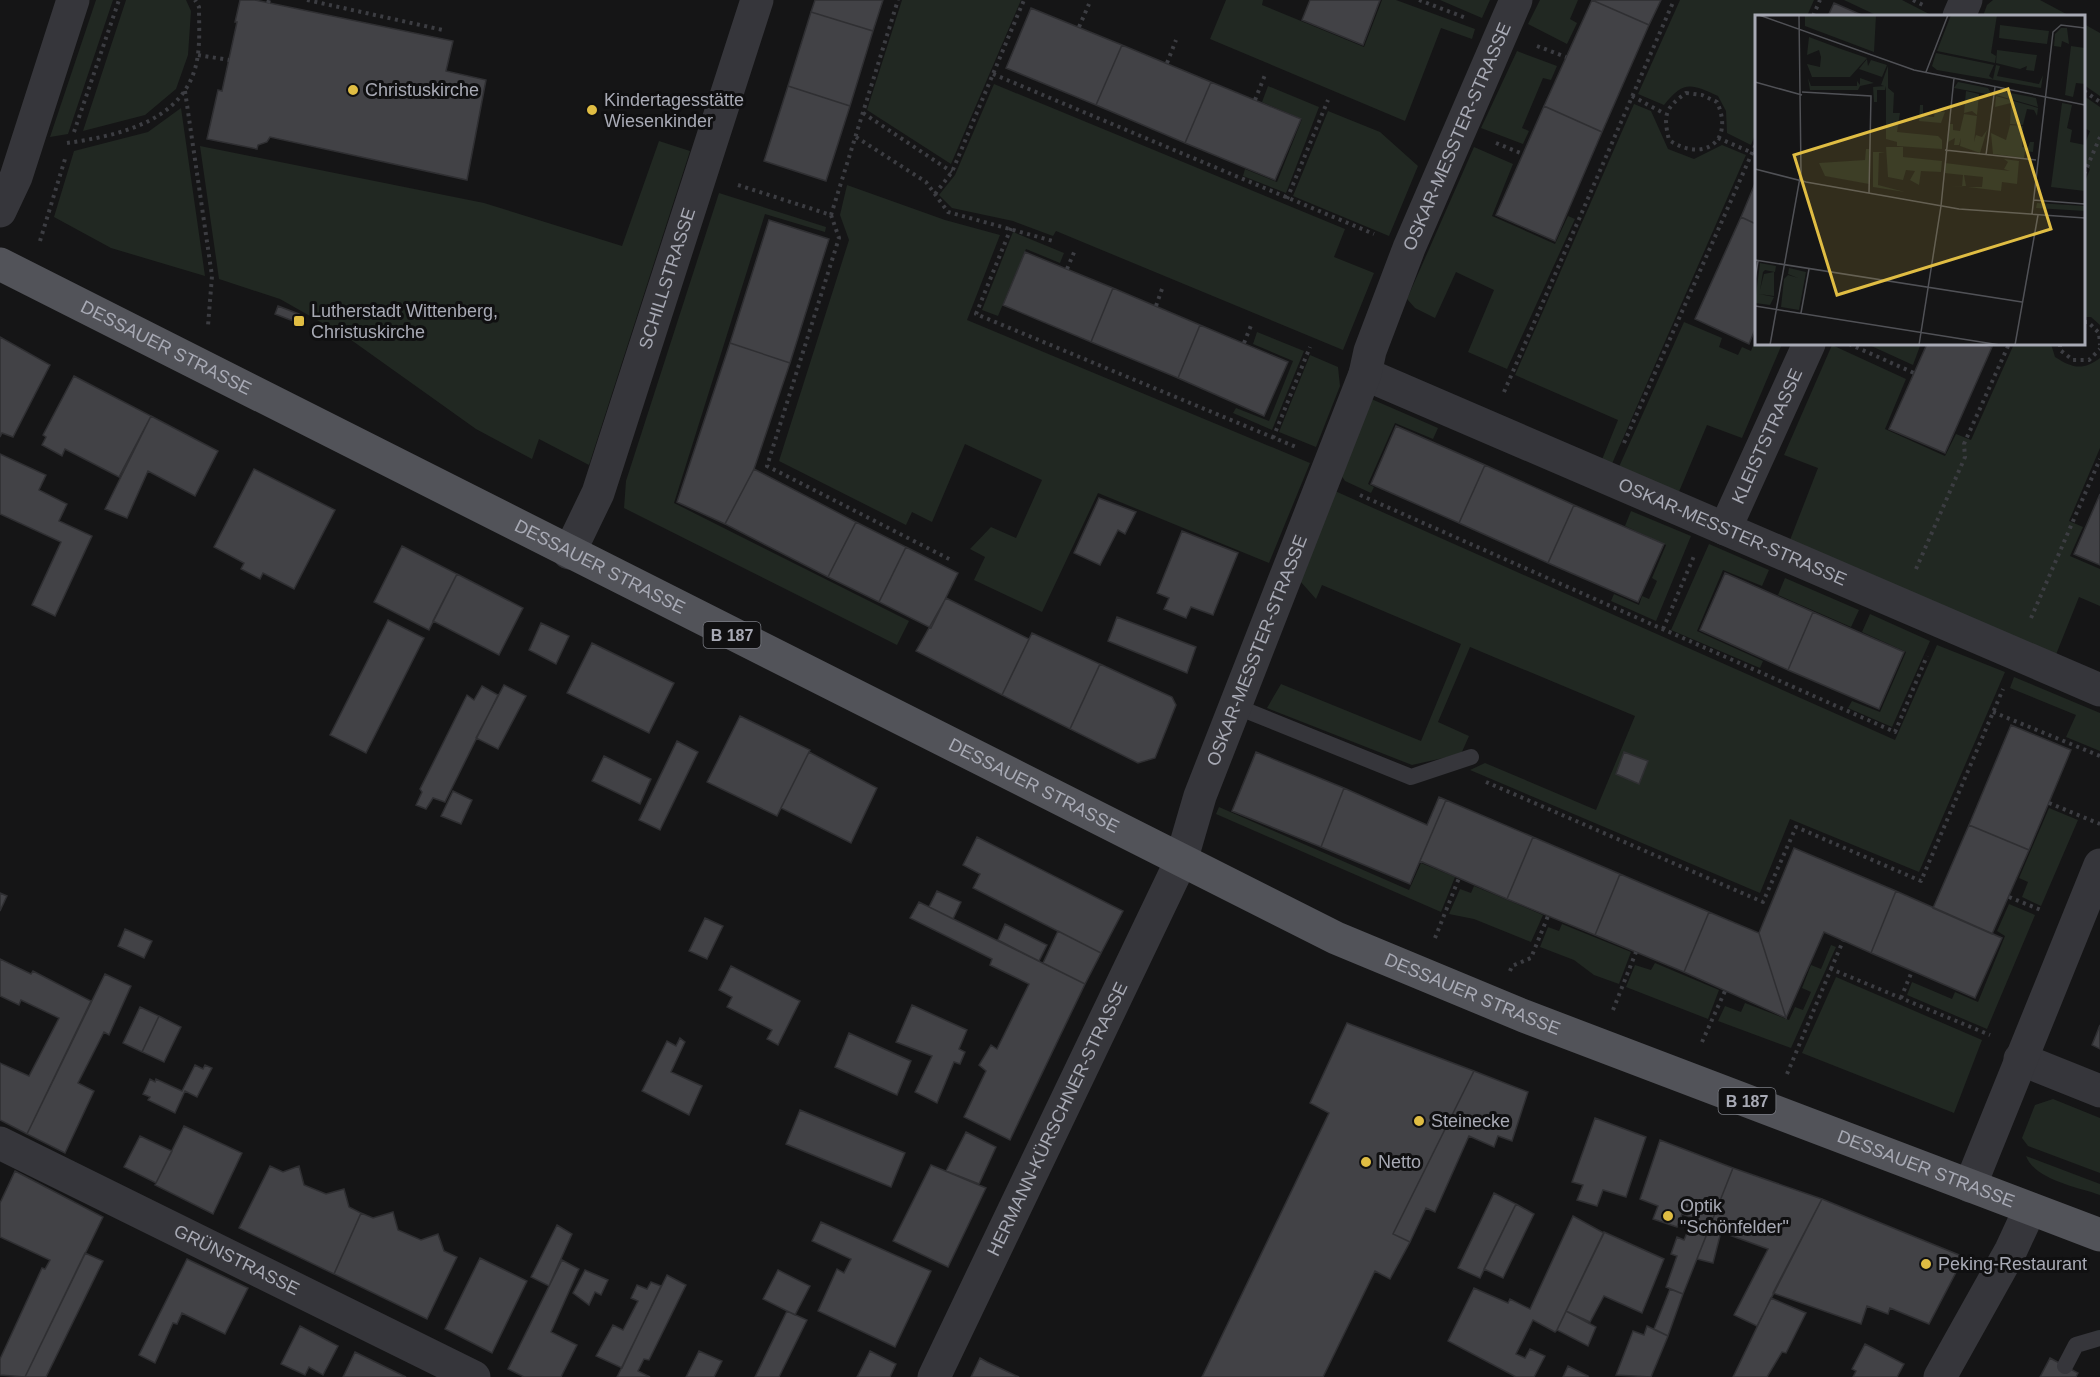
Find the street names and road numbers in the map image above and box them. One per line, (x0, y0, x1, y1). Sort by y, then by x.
street label: OSKAR-MESSTER-STRASSE (1399, 20, 1515, 254)
street label: SCHILLSTRASSE (635, 205, 699, 352)
street label: DESSAUER STRASSE (78, 296, 255, 399)
street label: KLEISTSTRASSE (1728, 365, 1806, 507)
street label: OSKAR-MESSTER-STRASSE (1615, 474, 1850, 590)
street label: DESSAUER STRASSE (511, 515, 688, 618)
street label: OSKAR-MESSTER-STRASSE (1203, 532, 1311, 769)
road number: B 187 (704, 622, 760, 648)
street label: DESSAUER STRASSE (945, 734, 1122, 837)
street label: DESSAUER STRASSE (1382, 949, 1563, 1039)
street label: HERMANN-KÜRSCHNER-STRASSE (983, 979, 1132, 1259)
road number: B 187 (1718, 1088, 1776, 1114)
street label: DESSAUER STRASSE (1835, 1126, 2017, 1212)
street label: GRÜNSTRASSE (171, 1221, 303, 1299)

